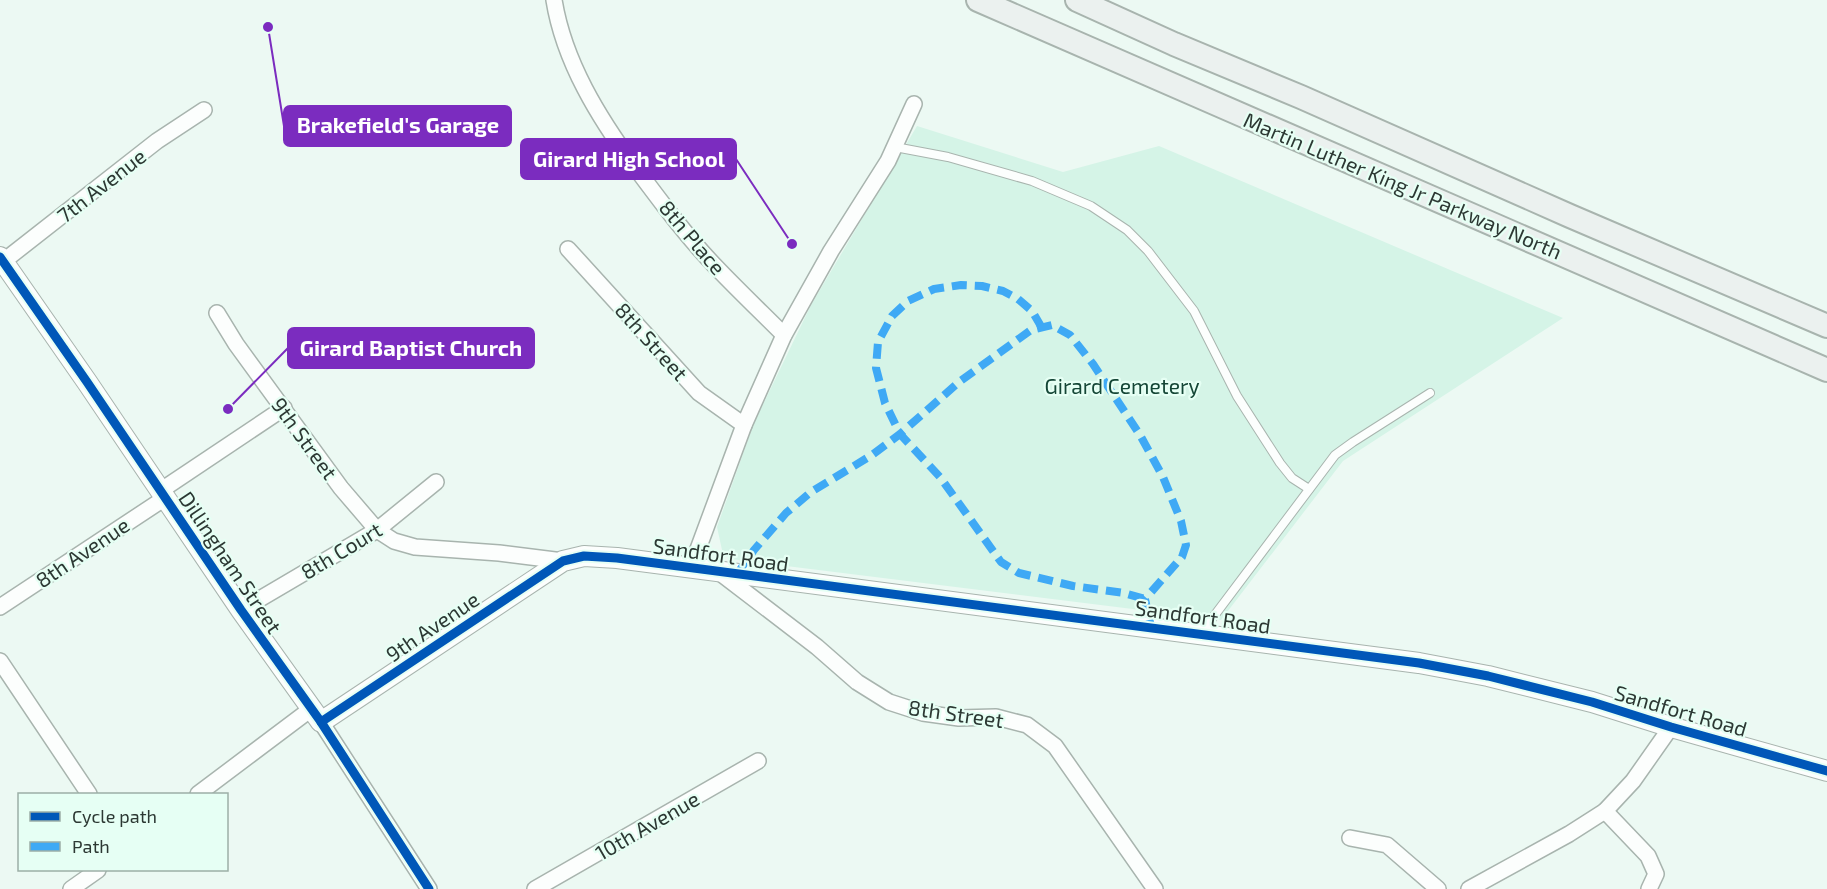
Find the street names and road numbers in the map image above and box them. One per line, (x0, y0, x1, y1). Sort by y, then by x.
street label: Martin Luther King Jr Parkway North (1240, 106, 1566, 264)
street label: 7th Avenue (52, 143, 150, 227)
street label: 8th Place (655, 195, 731, 279)
street label: 8th Street (611, 297, 693, 385)
street label: 9th Street (267, 392, 343, 484)
street label: Dillingham Street (174, 486, 288, 638)
street label: 8th Avenue (30, 512, 134, 592)
street label: 8th Court (296, 516, 386, 584)
street label: Sandfort Road (652, 532, 790, 576)
street label: 9th Avenue (381, 586, 483, 666)
street label: Sandfort Road (1134, 594, 1272, 638)
street label: Sandfort Road (1612, 679, 1750, 741)
street label: 8th Street (907, 694, 1005, 732)
street label: 10th Avenue (591, 785, 703, 865)

